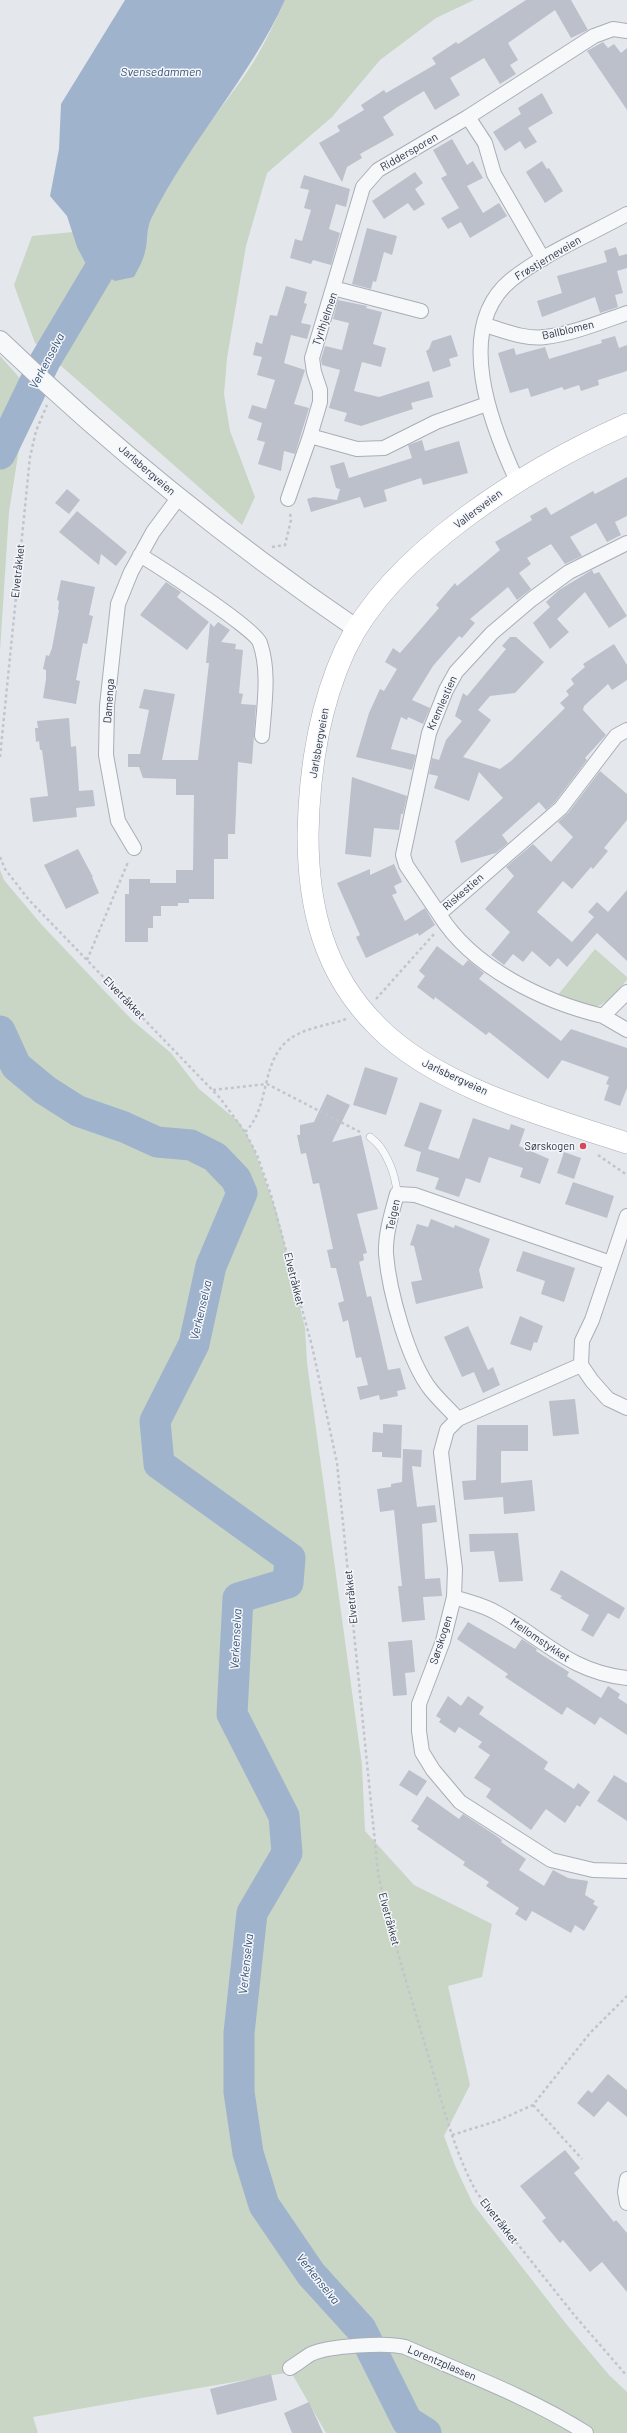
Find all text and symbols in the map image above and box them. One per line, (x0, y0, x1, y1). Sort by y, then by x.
water label: Svensedammen (121, 65, 201, 79)
street label: Riddersporen (378, 130, 440, 174)
street label: Frøstjerneveien (513, 233, 583, 283)
street label: Tyrihjelmen (310, 291, 340, 347)
street label: Ballblomen (541, 318, 595, 342)
water label: Verkenselva (26, 331, 68, 391)
street label: Jarlsbergveien (116, 442, 178, 498)
street label: Vallersveien (451, 487, 505, 531)
street label: Elvetråkket (9, 543, 27, 599)
street label: Kremlestien (424, 674, 460, 732)
street label: Damenga (101, 678, 117, 724)
street label: Jarlsbergveien (306, 707, 332, 779)
street label: Riskestien (440, 871, 486, 913)
street label: Elvetråkket (100, 974, 148, 1022)
street label: Jarlsbergveien (420, 1056, 490, 1098)
place label: Sørskogen (525, 1139, 575, 1153)
marker: Sørskogen (578, 1141, 588, 1151)
street label: Teigen (383, 1198, 403, 1232)
street label: Elvetråkket (281, 1251, 307, 1307)
water label: Verkenselva (187, 1279, 215, 1341)
street label: Elvetråkket (342, 1569, 360, 1625)
water label: Verkenselva (227, 1608, 245, 1670)
street label: Sørskogen (427, 1614, 455, 1666)
street label: Mellomstykket (508, 1615, 572, 1665)
street label: Elvetråkket (376, 1891, 402, 1947)
water label: Verkenselva (236, 1933, 256, 1995)
street label: Elvetråkket (477, 2196, 521, 2246)
water label: Verkenselva (293, 2251, 343, 2307)
street label: Lorentzplassen (406, 2343, 478, 2383)

